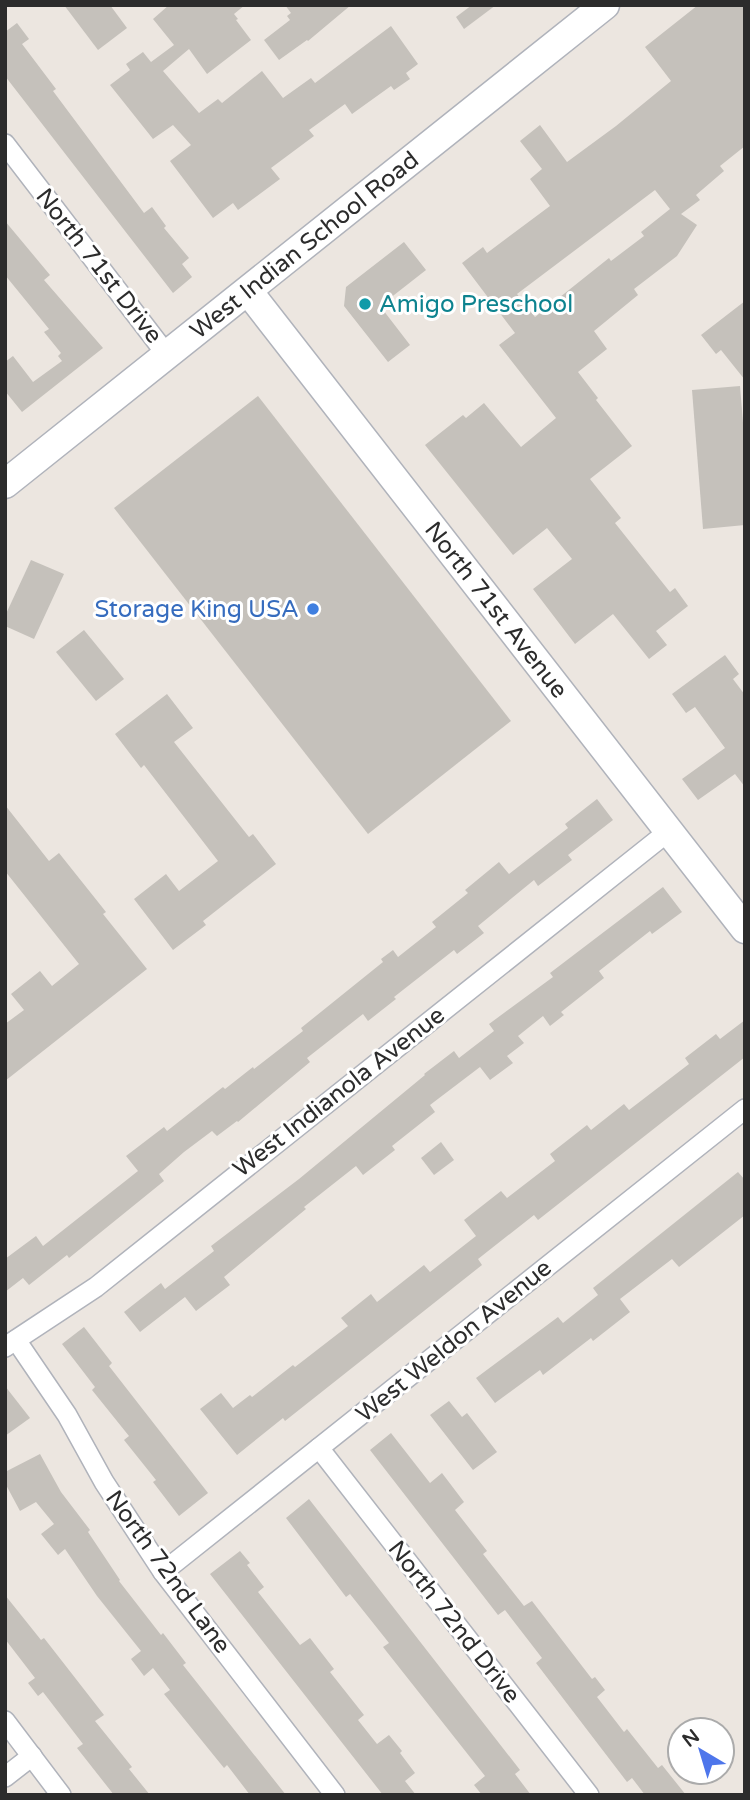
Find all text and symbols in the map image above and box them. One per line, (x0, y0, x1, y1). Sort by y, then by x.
street label: West Indian School Road (184, 145, 424, 345)
street label: North 71st Drive (29, 183, 169, 349)
place label: Amigo Preschool (379, 290, 573, 319)
marker: Amigo Preschool (357, 296, 373, 312)
street label: North 71st Avenue (419, 516, 574, 704)
place label: Storage King USA (95, 595, 299, 624)
marker: Storage King USA (305, 601, 321, 617)
street label: West Indianola Avenue (228, 1000, 450, 1184)
street label: West Weldon Avenue (351, 1253, 557, 1429)
street label: North 72nd Lane (99, 1485, 237, 1659)
street label: North 72nd Drive (382, 1535, 526, 1709)
north arrow (666, 1716, 736, 1786)
text: N (678, 1725, 704, 1752)

